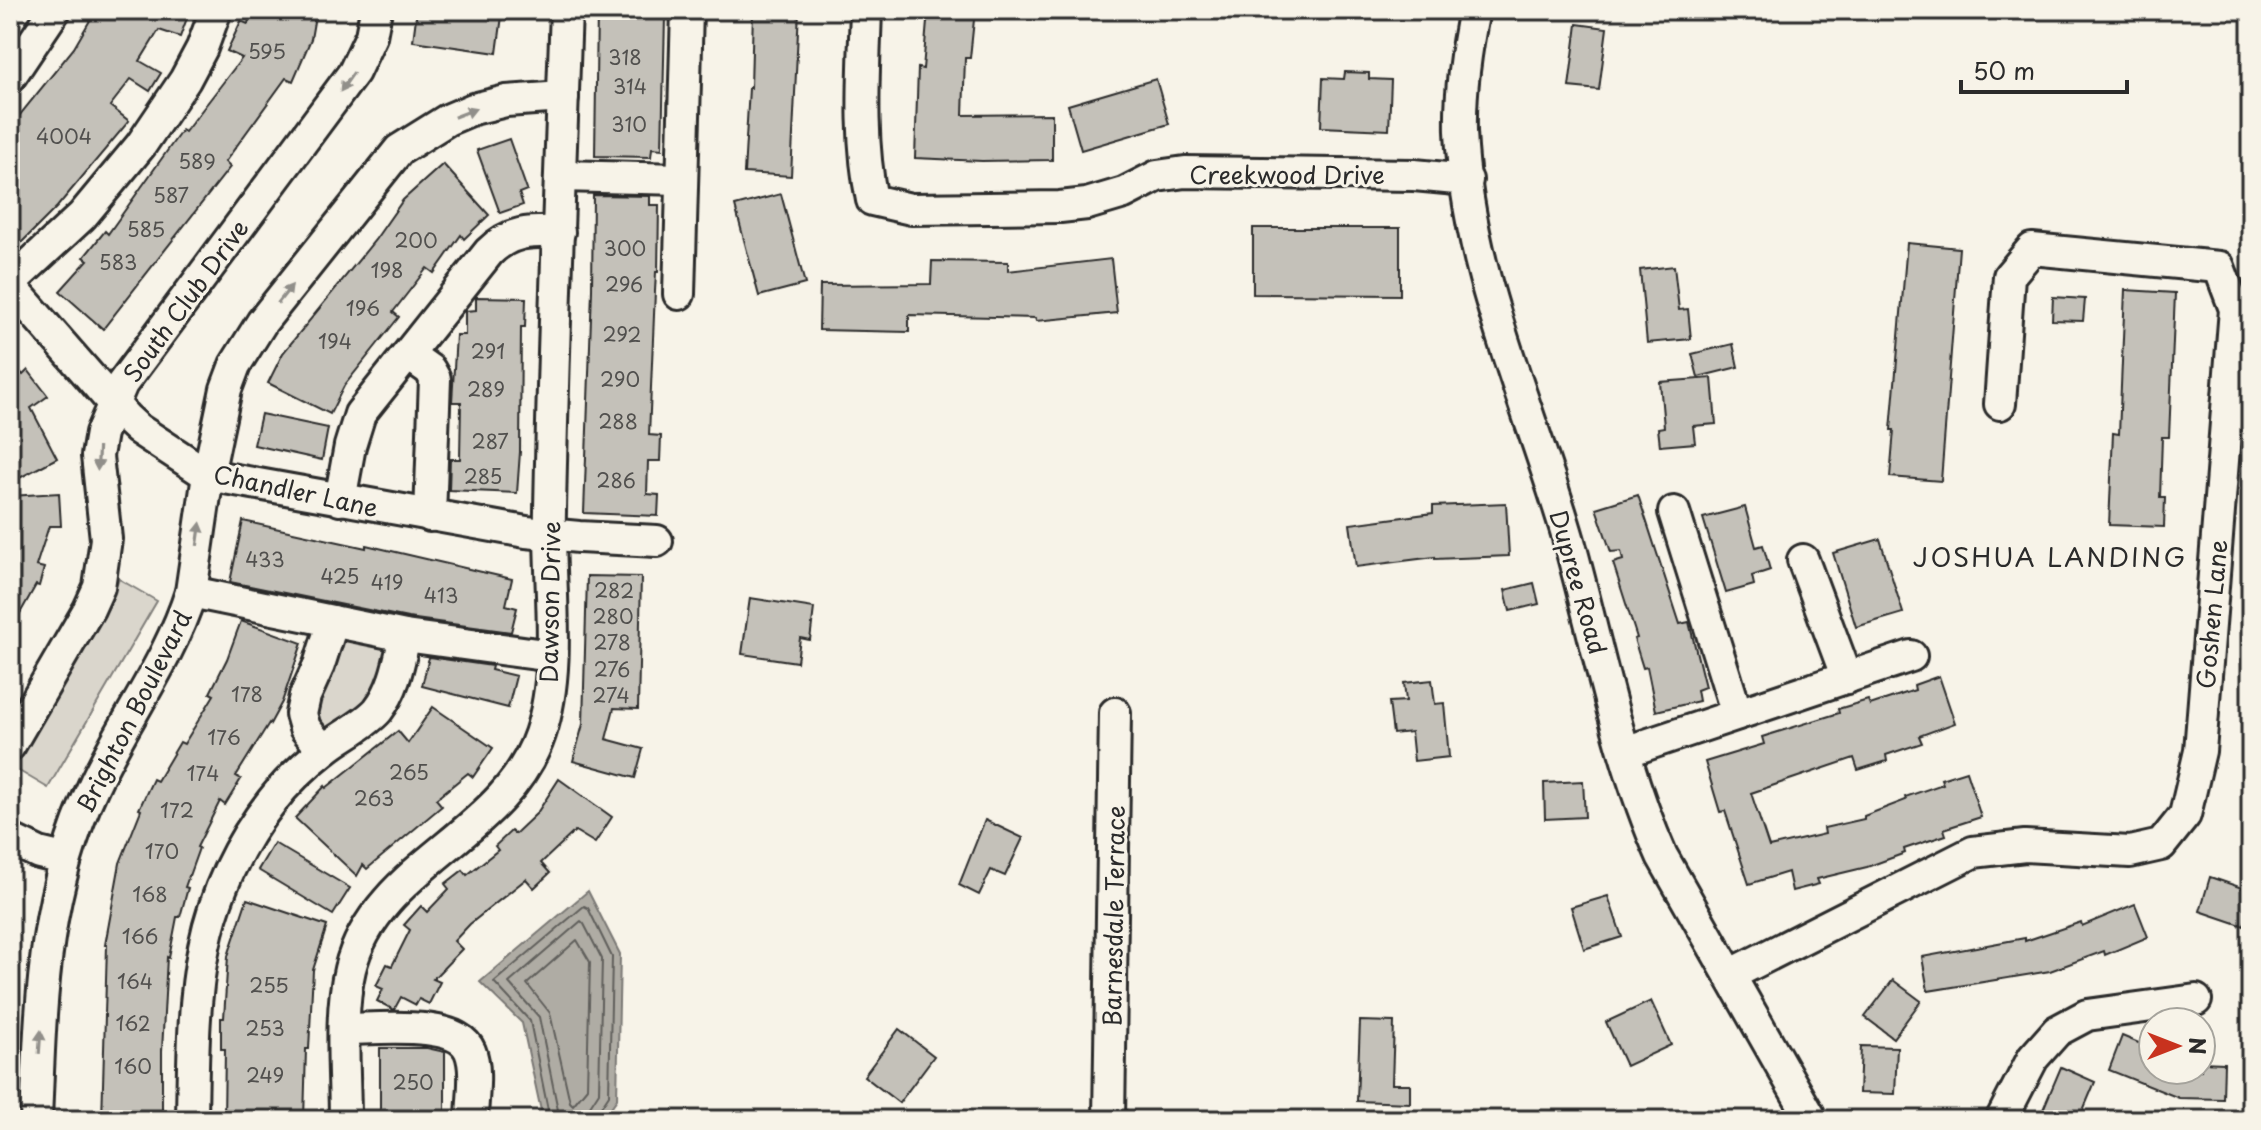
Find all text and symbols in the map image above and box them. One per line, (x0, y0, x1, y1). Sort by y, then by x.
house number: 595 (248, 36, 286, 66)
house number: 318 (608, 42, 642, 72)
scale bar (1961, 44, 2127, 94)
text: 50 m (1973, 52, 2035, 88)
one-way arrow (340, 71, 355, 92)
house number: 314 (613, 71, 647, 101)
one-way arrow (453, 106, 477, 119)
house number: 310 (611, 109, 647, 139)
house number: 4004 (36, 121, 92, 151)
house number: 589 (178, 146, 216, 176)
street label: Creekwood Drive (1189, 156, 1385, 192)
house number: 587 (153, 180, 189, 210)
street label: South Club Drive (114, 211, 256, 389)
house number: 585 (127, 214, 165, 244)
house number: 200 (394, 225, 438, 255)
house number: 300 (604, 233, 646, 263)
house number: 583 (99, 247, 137, 277)
house number: 198 (370, 255, 404, 285)
house number: 296 (605, 269, 643, 299)
one-way arrow (276, 284, 292, 304)
house number: 196 (346, 293, 380, 323)
house number: 292 (602, 319, 642, 349)
house number: 194 (318, 326, 352, 356)
house number: 291 (471, 336, 505, 366)
house number: 290 (600, 364, 640, 394)
house number: 289 (467, 374, 505, 404)
house number: 288 (598, 406, 638, 436)
house number: 287 (471, 426, 509, 456)
one-way arrow (91, 446, 104, 471)
street label: Chandler Lane (210, 455, 382, 525)
house number: 285 (464, 461, 502, 491)
house number: 286 (596, 465, 636, 495)
street label: Dupree Road (1541, 506, 1617, 658)
one-way arrow (194, 521, 206, 546)
street label: Dawson Drive (530, 521, 568, 683)
district label: JOSHUA LANDING (1913, 537, 2187, 576)
street label: Goshen Lane (2187, 538, 2235, 690)
house number: 433 (245, 544, 285, 574)
house number: 425 (321, 561, 359, 591)
house number: 419 (371, 567, 403, 597)
house number: 282 (594, 575, 634, 605)
house number: 413 (424, 580, 458, 610)
house number: 280 (592, 601, 634, 631)
street label: Brighton Boulevard (66, 603, 200, 819)
house number: 278 (593, 627, 631, 657)
house number: 276 (594, 654, 630, 684)
house number: 178 (231, 679, 263, 709)
house number: 274 (592, 680, 630, 710)
house number: 176 (207, 722, 241, 752)
house number: 265 (389, 757, 429, 787)
house number: 174 (187, 758, 219, 788)
house number: 263 (354, 783, 394, 813)
house number: 172 (160, 795, 194, 825)
street label: Barnesdale Terrace (1093, 805, 1133, 1027)
house number: 170 (145, 836, 179, 866)
house number: 168 (132, 879, 168, 909)
house number: 166 (122, 921, 158, 951)
house number: 164 (117, 966, 153, 996)
house number: 255 (249, 970, 289, 1000)
north arrow (2137, 1006, 2217, 1086)
house number: 162 (115, 1008, 151, 1038)
house number: 253 (245, 1013, 285, 1043)
one-way arrow (34, 1029, 47, 1054)
text: N (2182, 1037, 2215, 1055)
house number: 160 (114, 1051, 152, 1081)
house number: 249 (246, 1060, 284, 1090)
house number: 250 (392, 1067, 434, 1097)

